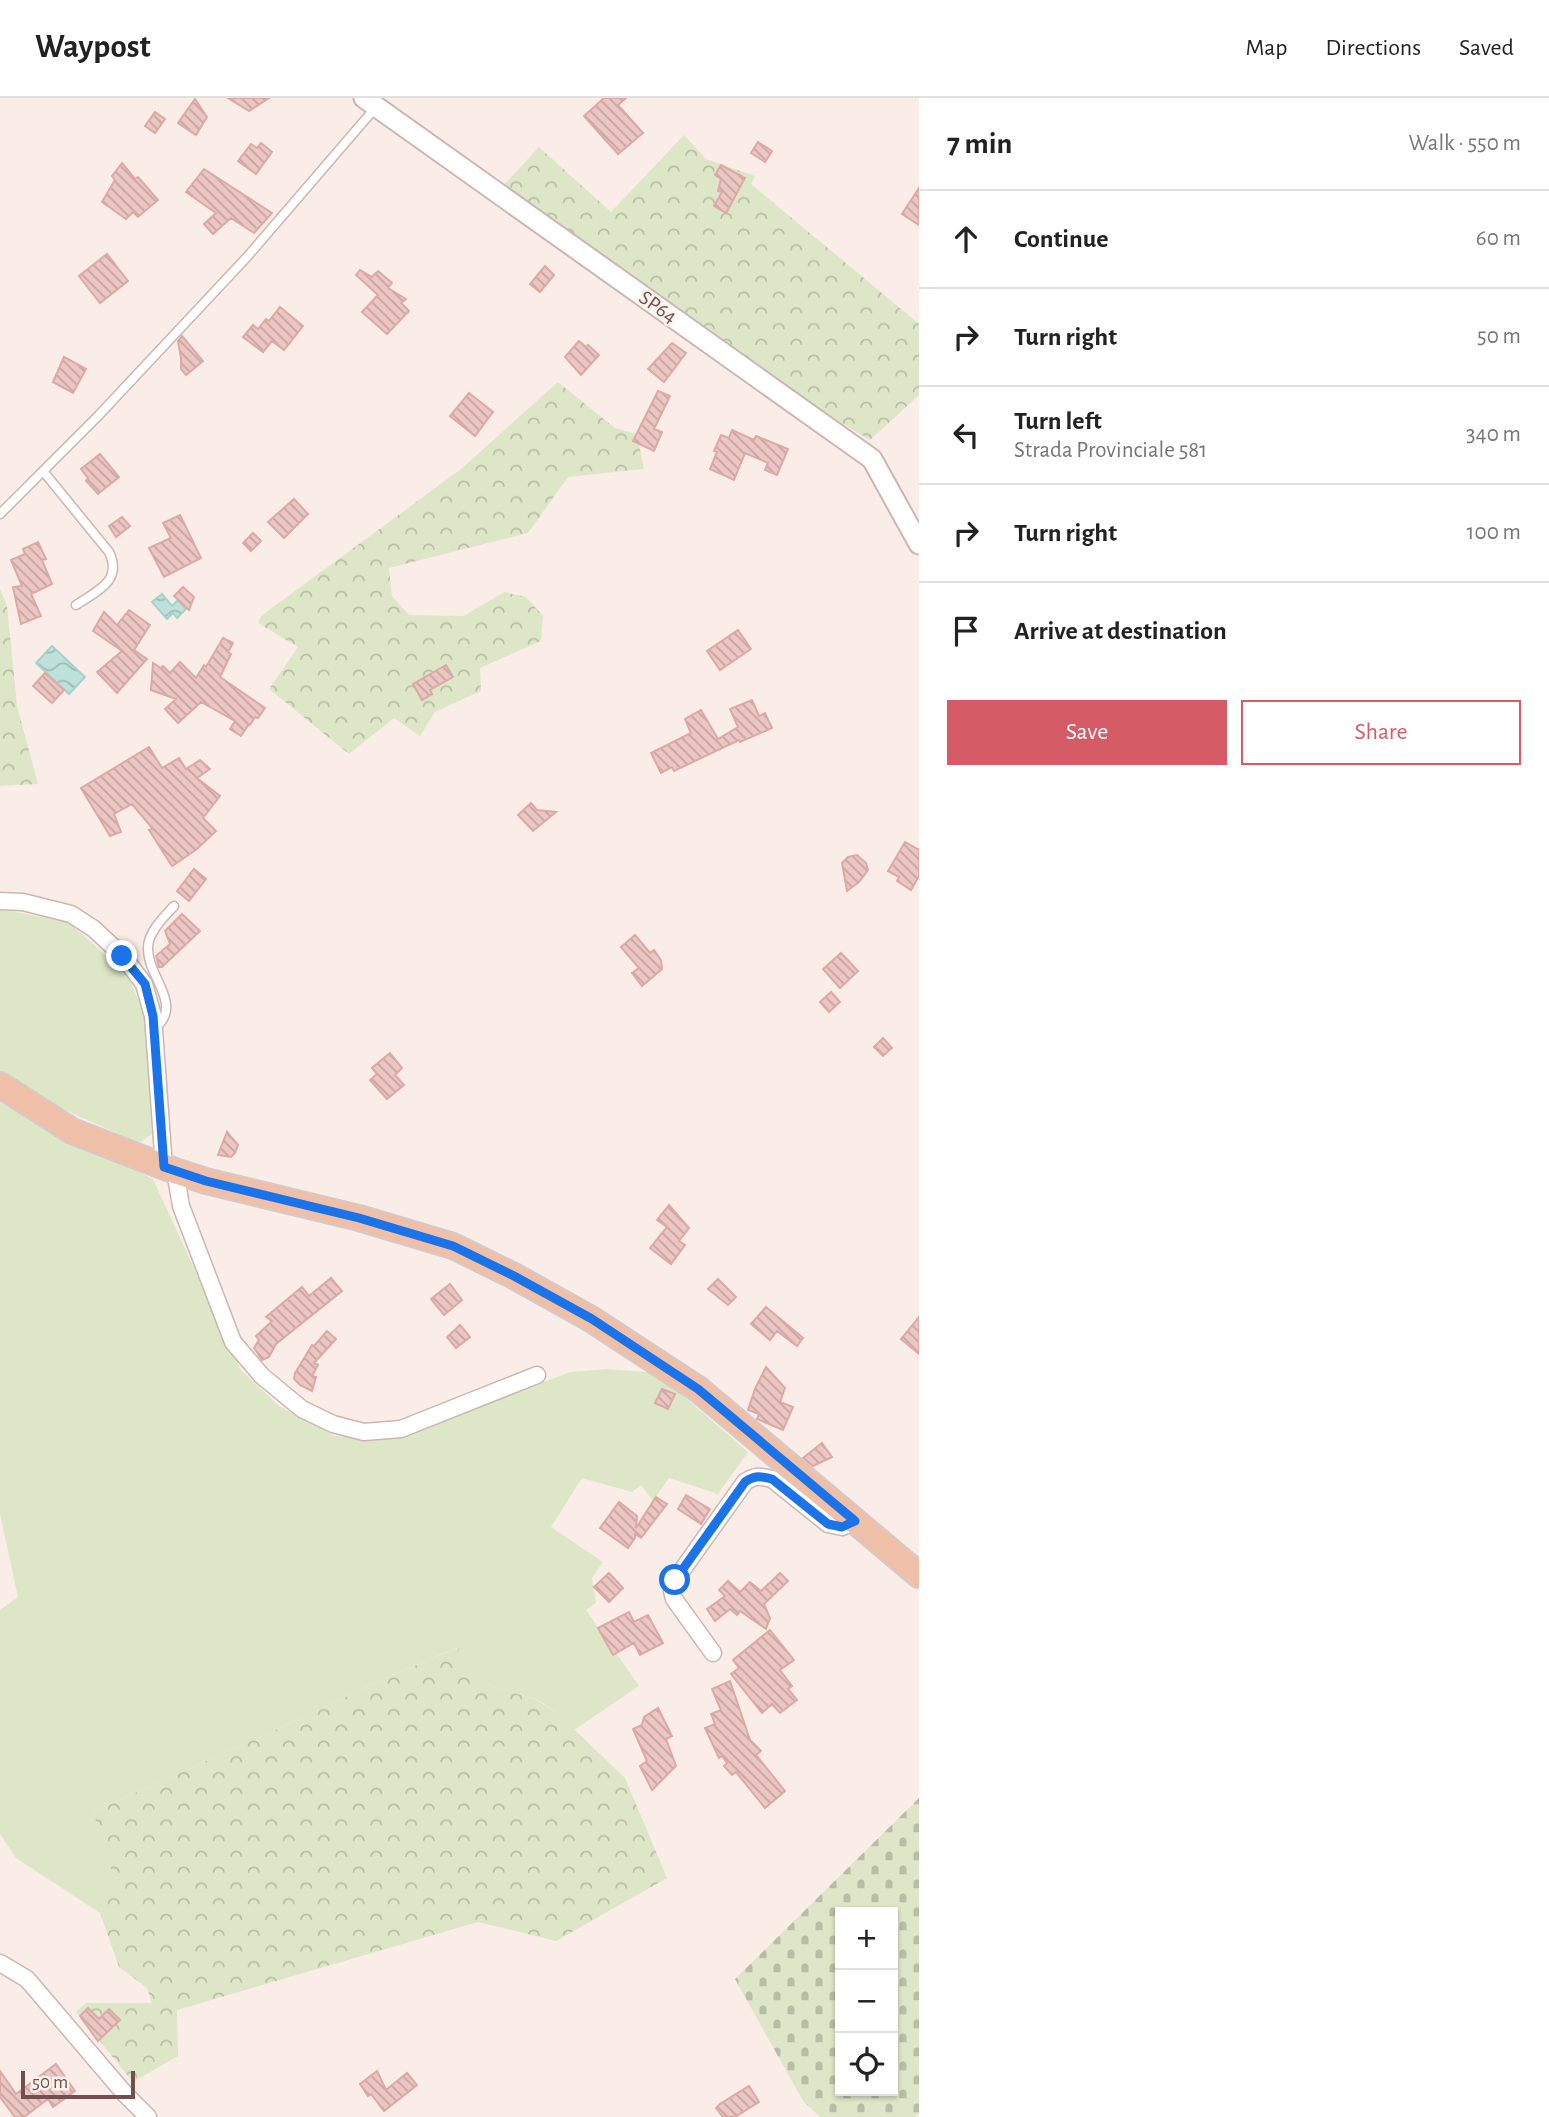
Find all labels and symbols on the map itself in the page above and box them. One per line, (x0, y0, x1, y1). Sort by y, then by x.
street label: SP64 (635, 287, 681, 327)
route end (106, 940, 137, 971)
route start (659, 1564, 690, 1595)
scale bar (21, 2068, 135, 2100)

